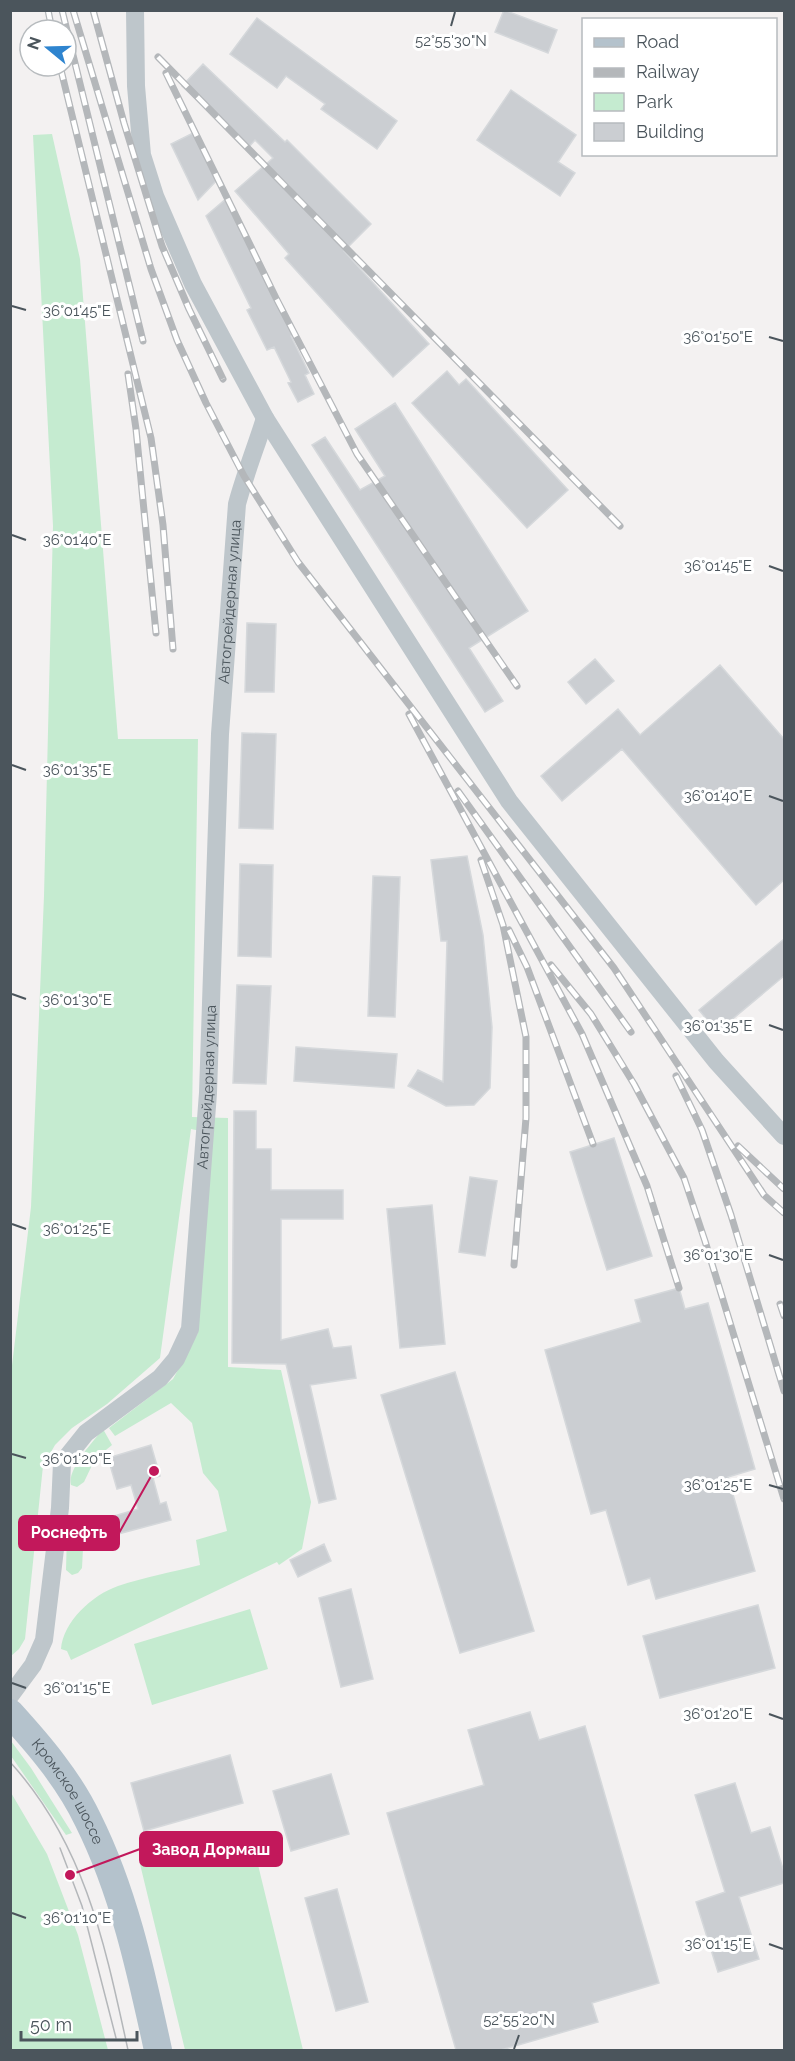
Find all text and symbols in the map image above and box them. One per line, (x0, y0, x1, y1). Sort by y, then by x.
north arrow (18, 18, 78, 78)
legend (582, 18, 777, 156)
text: Road (636, 31, 679, 52)
text: 52°55'30"N (415, 32, 487, 50)
text: N (23, 34, 45, 52)
text: Railway (636, 61, 700, 82)
text: Park (636, 91, 673, 112)
text: Building (636, 121, 704, 142)
text: 36°01'45"E (43, 302, 111, 320)
text: 36°01'50"E (683, 328, 753, 346)
street label: Автогрейдерная улица (215, 519, 245, 685)
text: 36°01'40"E (43, 531, 111, 549)
text: 36°01'45"E (684, 557, 752, 575)
text: 36°01'35"E (43, 761, 111, 779)
text: 36°01'40"E (684, 787, 752, 805)
text: 36°01'30"E (42, 991, 112, 1009)
street label: Автогрейдерная улица (193, 1005, 220, 1170)
text: 36°01'35"E (684, 1017, 752, 1035)
text: 36°01'25"E (43, 1220, 111, 1238)
text: 36°01'30"E (683, 1246, 753, 1264)
text: 36°01'20"E (42, 1450, 112, 1468)
text: 36°01'25"E (684, 1476, 752, 1494)
callout: Роснефть (19, 1516, 119, 1550)
text: Роснефть (31, 1523, 108, 1542)
text: 36°01'15"E (43, 1679, 111, 1697)
text: 36°01'20"E (683, 1705, 753, 1723)
street label: Кромское шоссе (28, 1735, 107, 1847)
callout: Завод Дормаш (140, 1832, 282, 1866)
text: Завод Дормаш (152, 1840, 270, 1859)
text: 36°01'10"E (43, 1909, 111, 1927)
text: 36°01'15"E (684, 1935, 752, 1953)
scale bar (21, 2004, 136, 2042)
text: 52°55'20"N (483, 2011, 555, 2029)
text: 50 m (30, 2014, 72, 2035)

